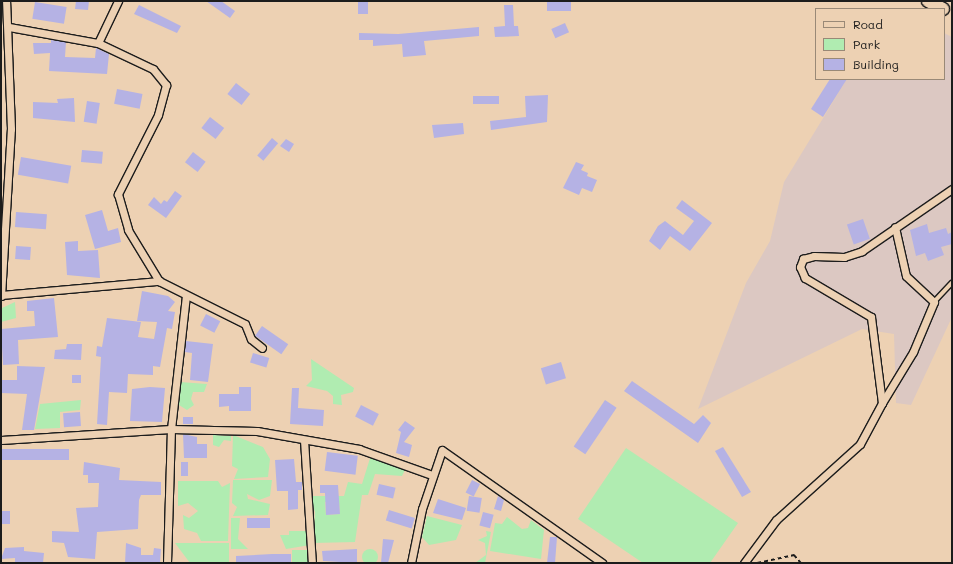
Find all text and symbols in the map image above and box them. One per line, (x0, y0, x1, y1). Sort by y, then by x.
legend (815, 8, 945, 80)
text: Road (853, 16, 883, 32)
text: Park (853, 36, 880, 52)
text: Building (853, 56, 899, 72)

